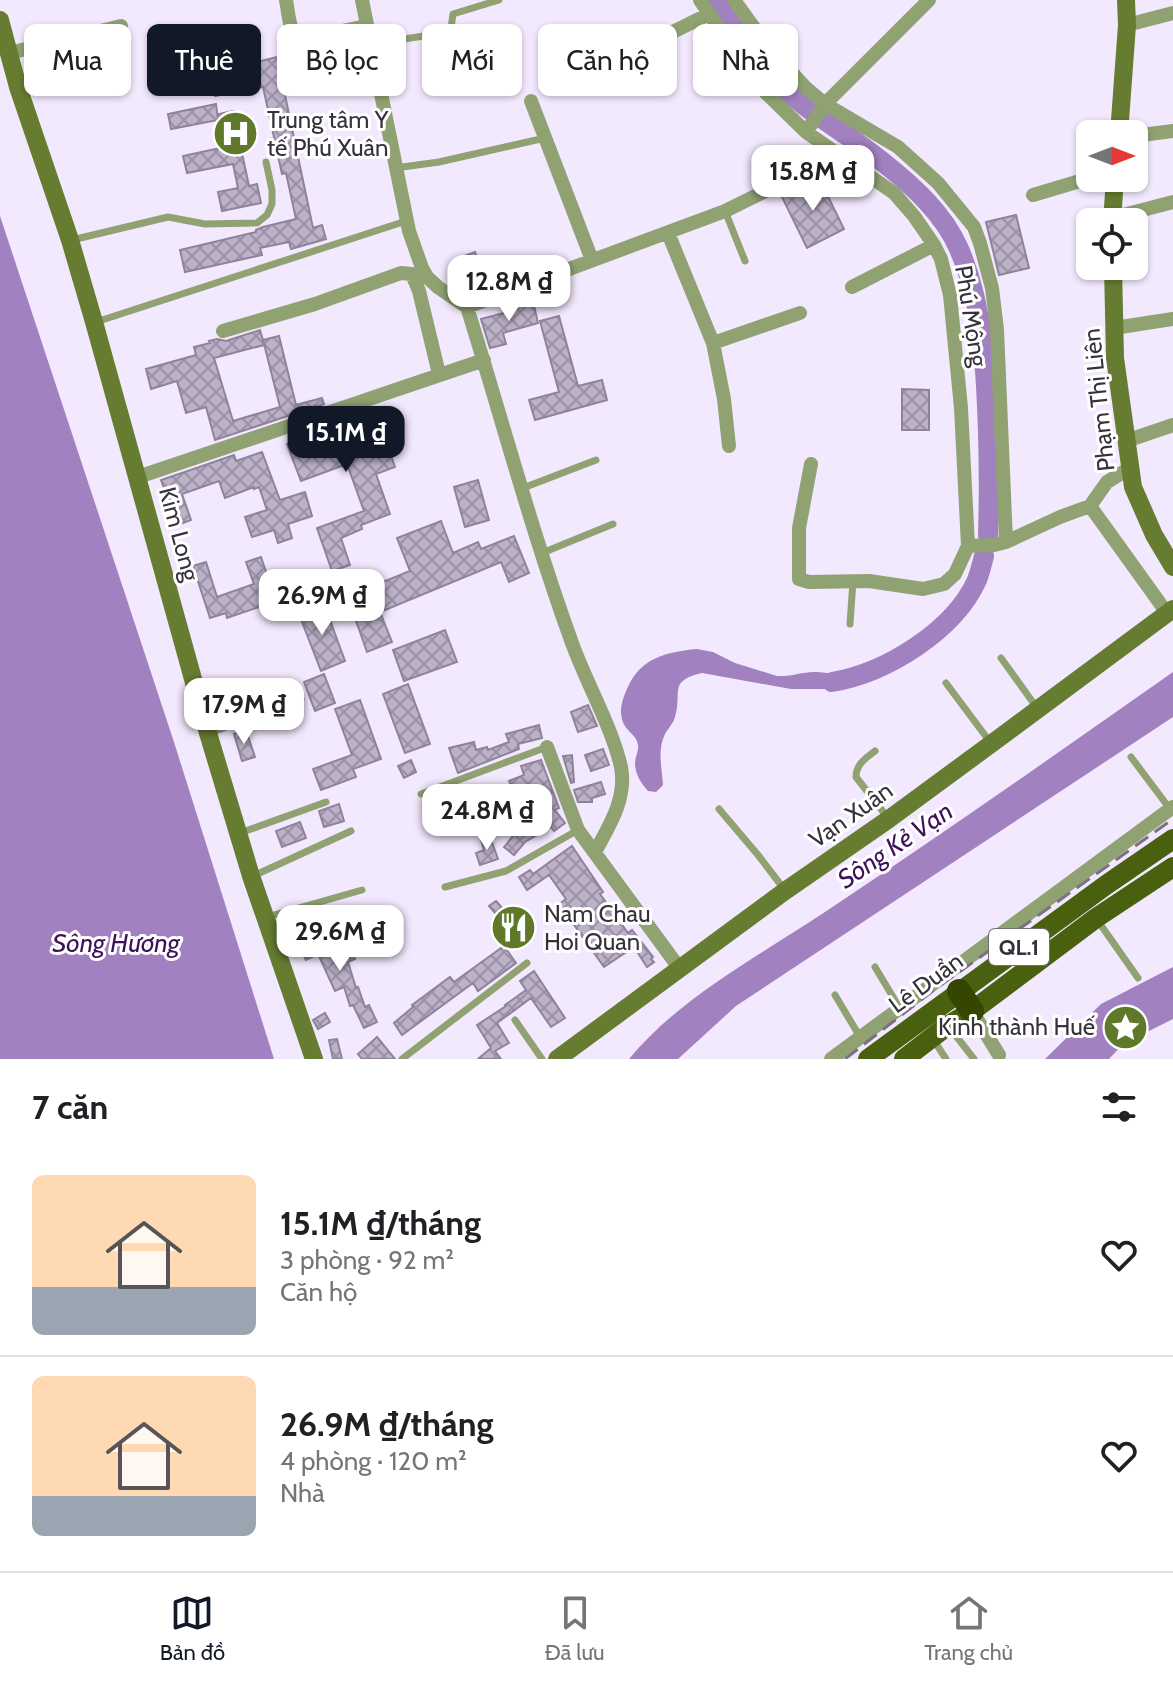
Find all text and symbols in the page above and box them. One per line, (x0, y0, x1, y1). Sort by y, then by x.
chip: Mua (24, 24, 131, 96)
chip: Thuê (147, 24, 261, 96)
chip: Bộ lọc (277, 24, 406, 96)
chip: Mới (422, 24, 522, 96)
chip: Căn hộ (538, 24, 677, 96)
chip: Nhà (693, 24, 798, 96)
place label: Trung tâm Y tế Phú Xuân (267, 105, 389, 162)
hospital icon: Trung tâm Y tế Phú Xuân (212, 110, 260, 158)
north arrow (1076, 120, 1148, 192)
map controls (1076, 120, 1148, 280)
pin: 15.8M ₫ (739, 145, 887, 213)
text: 15.8M ₫ (769, 155, 857, 187)
button: locate (1076, 208, 1148, 280)
pin: 12.8M ₫ (435, 255, 583, 323)
street label: Phú Mộng (949, 263, 994, 370)
text: 12.8M ₫ (465, 265, 553, 297)
street label: Phạm Thị Liên (1077, 327, 1120, 473)
pin: 15.1M ₫ (272, 406, 420, 474)
text: 15.1M ₫ (306, 416, 386, 448)
street label: Kim Long (153, 484, 206, 585)
pin: 26.9M ₫ (248, 569, 396, 637)
text: 26.9M ₫ (277, 579, 367, 611)
pin: 17.9M ₫ (170, 678, 318, 746)
text: 17.9M ₫ (202, 688, 286, 720)
street label: Vạn Xuân (803, 775, 898, 854)
pin: 24.8M ₫ (413, 784, 561, 852)
text: 24.8M ₫ (440, 794, 534, 826)
water label: Sông Kẻ Vạn (831, 795, 959, 895)
place label: Nam Chau Hoi Quan (544, 899, 651, 956)
restaurant icon: Nam Chau Hoi Quan (489, 904, 537, 952)
pin: 29.6M ₫ (266, 905, 414, 973)
text: 29.6M ₫ (295, 915, 385, 947)
water label: Sông Hương (52, 927, 181, 959)
road number: QL.1 (989, 929, 1049, 965)
street label: Lê Duẩn (883, 946, 968, 1019)
place icon: Kinh thành Huế (1102, 1003, 1150, 1051)
place label: Kinh thành Huế (938, 1012, 1096, 1041)
icon: filters (1097, 1085, 1141, 1129)
text: 7 căn (32, 1086, 108, 1128)
text: 15.1M ₫/tháng (280, 1202, 481, 1244)
icon: home (96, 1207, 192, 1303)
icon: heart (1097, 1233, 1141, 1277)
text: 3 phòng · 92 m² (280, 1244, 454, 1276)
text: Căn hộ (280, 1276, 357, 1308)
text: 26.9M ₫/tháng (280, 1403, 494, 1445)
icon: home (96, 1408, 192, 1504)
icon: heart (1097, 1434, 1141, 1478)
text: 4 phòng · 120 m² (280, 1445, 467, 1477)
text: Nhà (280, 1477, 325, 1509)
tab: Bản đồ (160, 1591, 225, 1666)
tab: Đã lưu (545, 1591, 605, 1666)
tab: Trang chủ (924, 1591, 1013, 1666)

